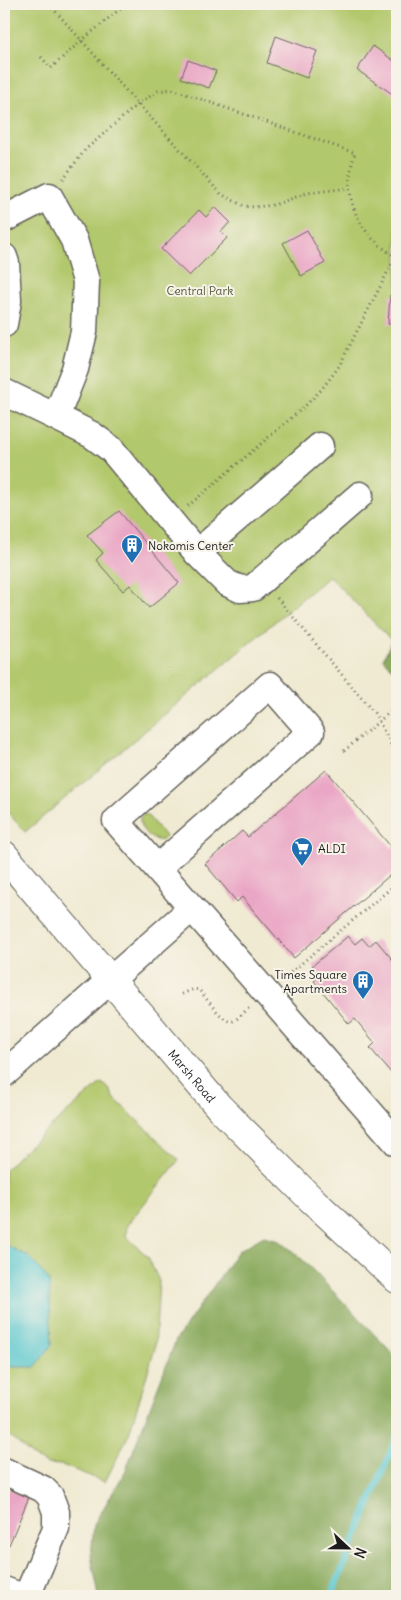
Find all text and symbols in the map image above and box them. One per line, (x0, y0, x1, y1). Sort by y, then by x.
park label: Central Park (167, 283, 233, 298)
building icon: Nokomis Center (120, 533, 144, 564)
place label: Nokomis Center (148, 538, 234, 553)
supermarket icon: ALDI (290, 836, 314, 867)
place label: ALDI (318, 841, 346, 856)
place label: Times Square Apartments (275, 967, 347, 996)
building icon: Times Square Apartments (351, 969, 375, 1000)
street label: Marsh Road (165, 1046, 219, 1105)
north arrow (324, 1522, 374, 1572)
text: N (350, 1545, 370, 1561)

